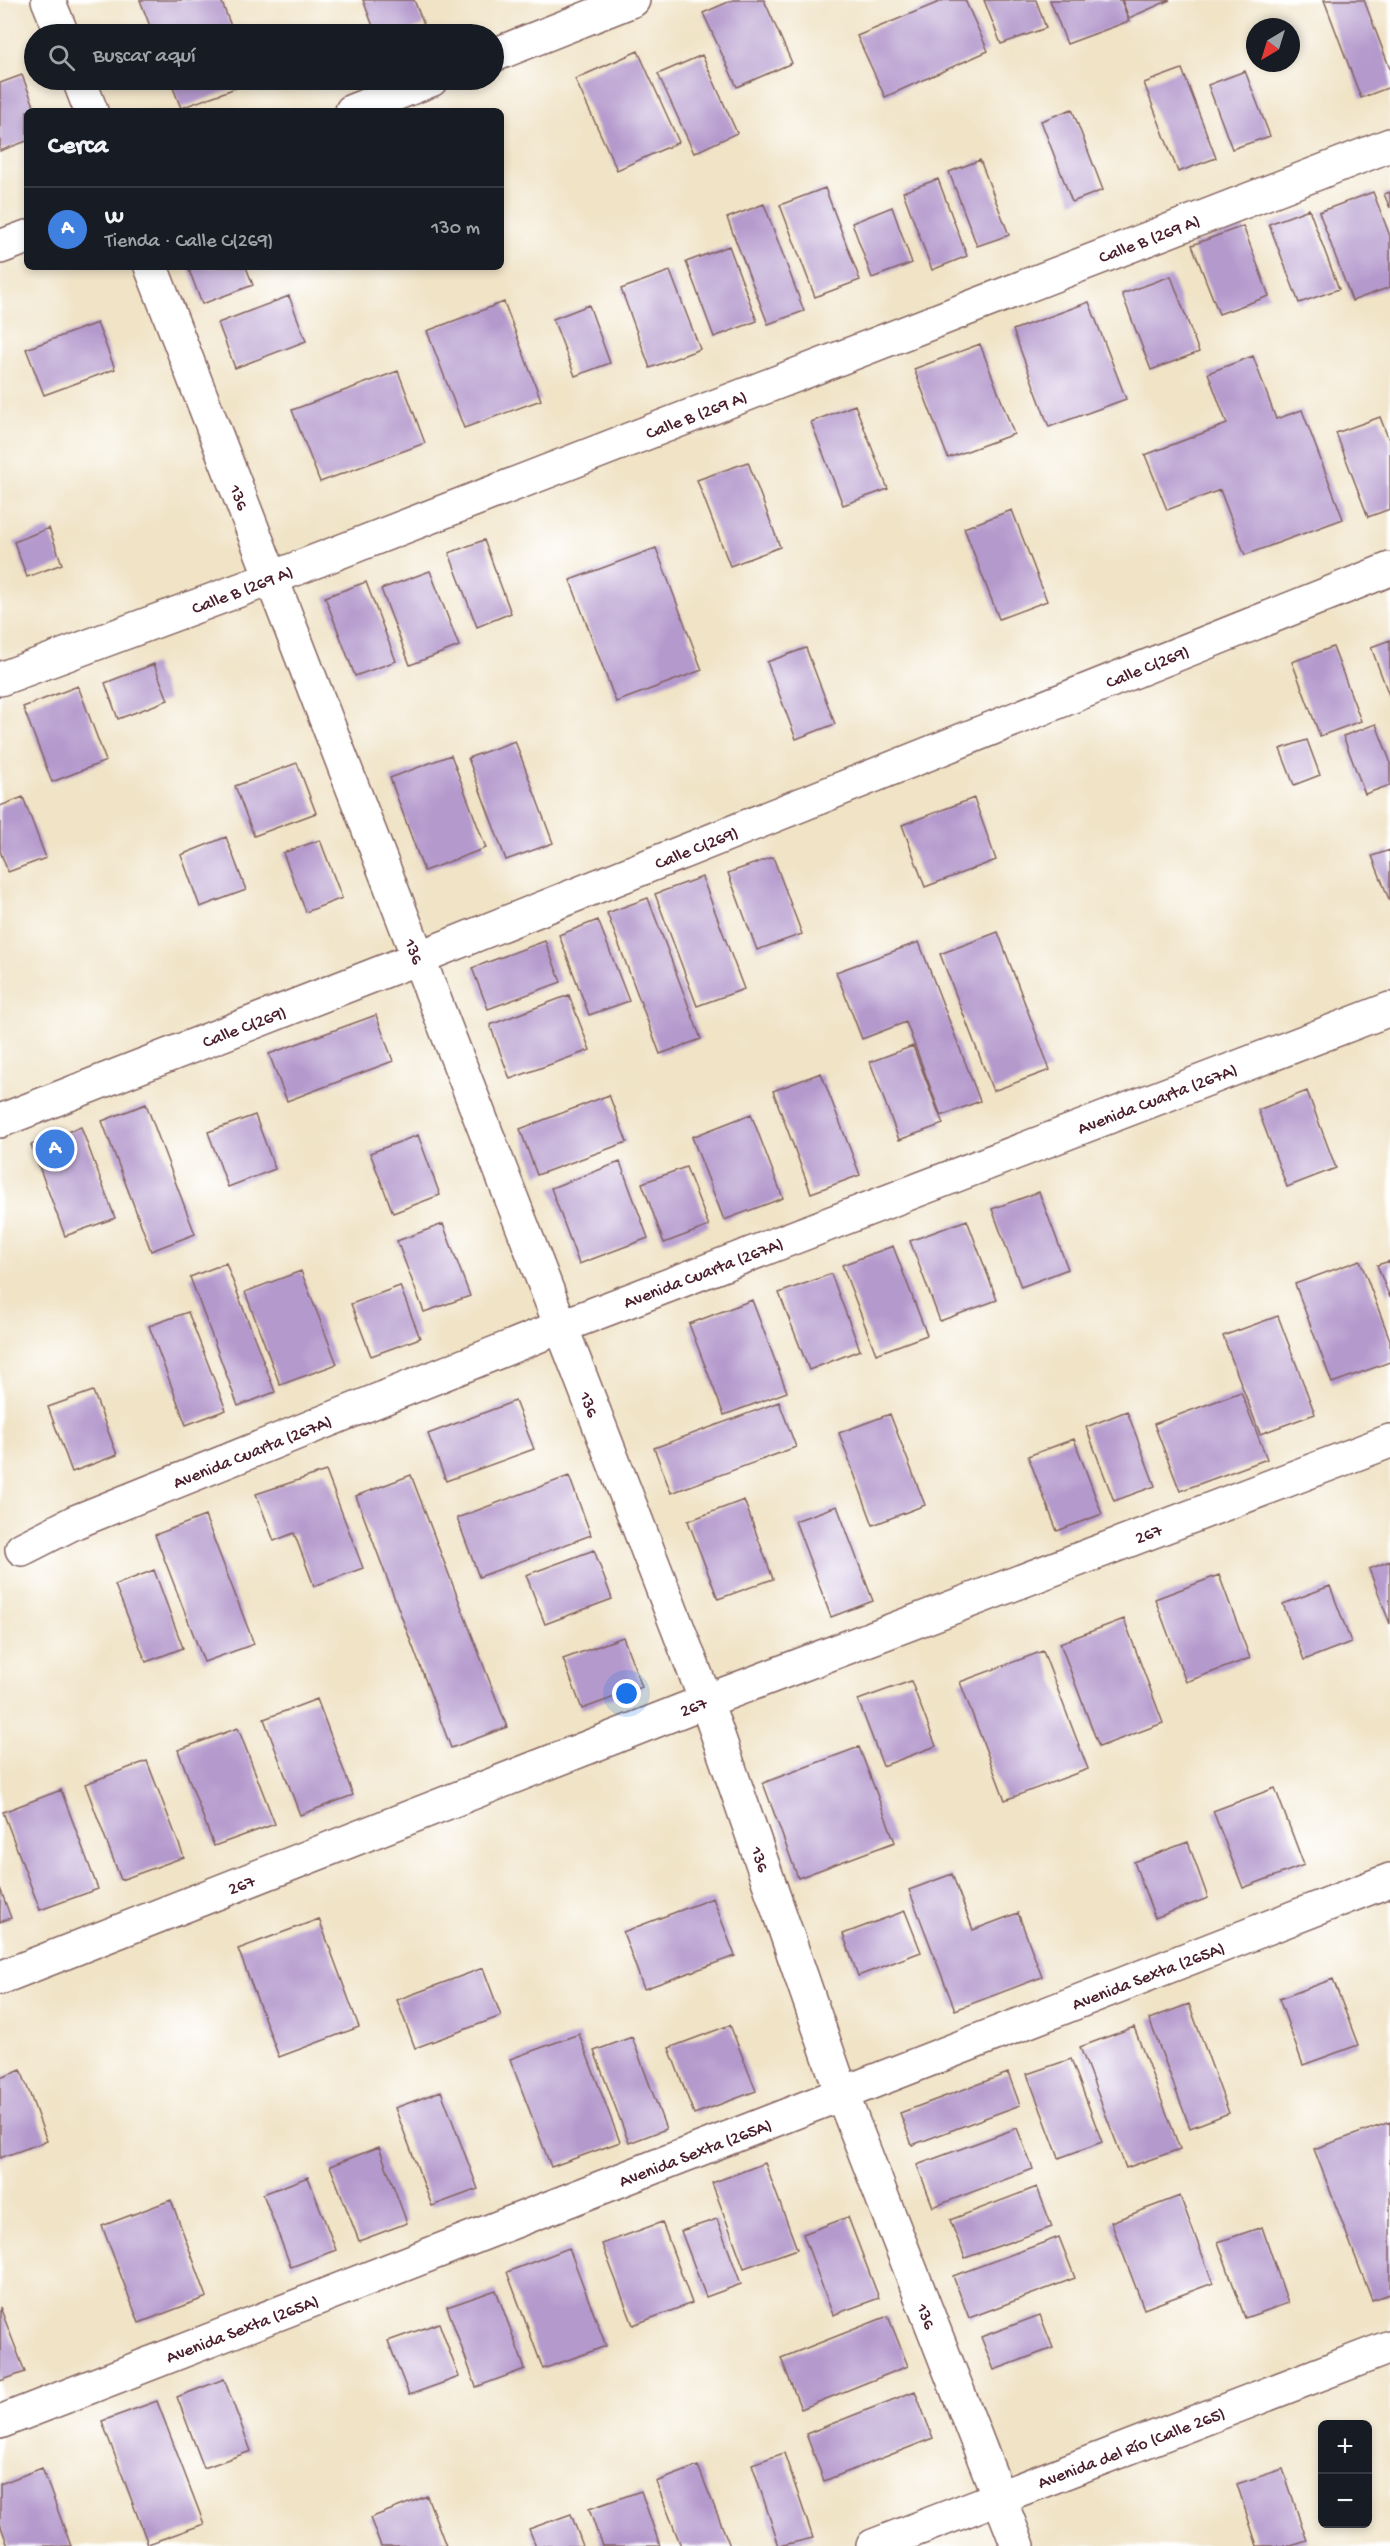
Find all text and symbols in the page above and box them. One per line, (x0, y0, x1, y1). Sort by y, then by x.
north arrow (1246, 18, 1300, 72)
search box (24, 24, 504, 90)
icon: search (45, 41, 78, 74)
text: Buscar aquí (93, 44, 196, 70)
text: Cerca (48, 132, 108, 163)
text: W (105, 205, 124, 231)
street label: Calle B (269 A) (1096, 211, 1203, 269)
text: A (62, 218, 73, 241)
text: 130 m (431, 218, 480, 241)
text: Tienda · Calle C(269) (105, 231, 273, 254)
street label: Calle B (269 A) (643, 387, 750, 445)
street label: 136 (223, 481, 252, 514)
street label: Calle B (269 A) (189, 562, 296, 620)
street label: Calle C(269) (1103, 642, 1193, 695)
street label: Calle C(269) (652, 823, 742, 876)
street label: 136 (398, 935, 427, 968)
street label: Calle C(269) (200, 1003, 290, 1054)
street label: Avenida Cuarta (267A) (1075, 1060, 1241, 1140)
pin: A (36, 1126, 74, 1172)
street label: Avenida Cuarta (267A) (621, 1234, 787, 1314)
street label: 136 (573, 1388, 602, 1421)
street label: Avenida Cuarta (267A) (170, 1412, 335, 1495)
street label: 267 (1132, 1520, 1166, 1550)
your location (612, 1679, 641, 1708)
street label: 267 (677, 1693, 711, 1723)
street label: 136 (744, 1843, 773, 1876)
street label: 267 (225, 1871, 259, 1901)
street label: Avenida Sexta (265A) (1069, 1938, 1228, 2016)
street label: Avenida Sexta (265A) (616, 2115, 775, 2193)
street label: Avenida Sexta (265A) (163, 2291, 322, 2369)
street label: 136 (910, 2300, 939, 2333)
street label: Avenida del Río (Calle 265) (1035, 2404, 1229, 2495)
map controls (1318, 2420, 1372, 2528)
button: + (1318, 2420, 1372, 2474)
button: − (1318, 2474, 1372, 2528)

